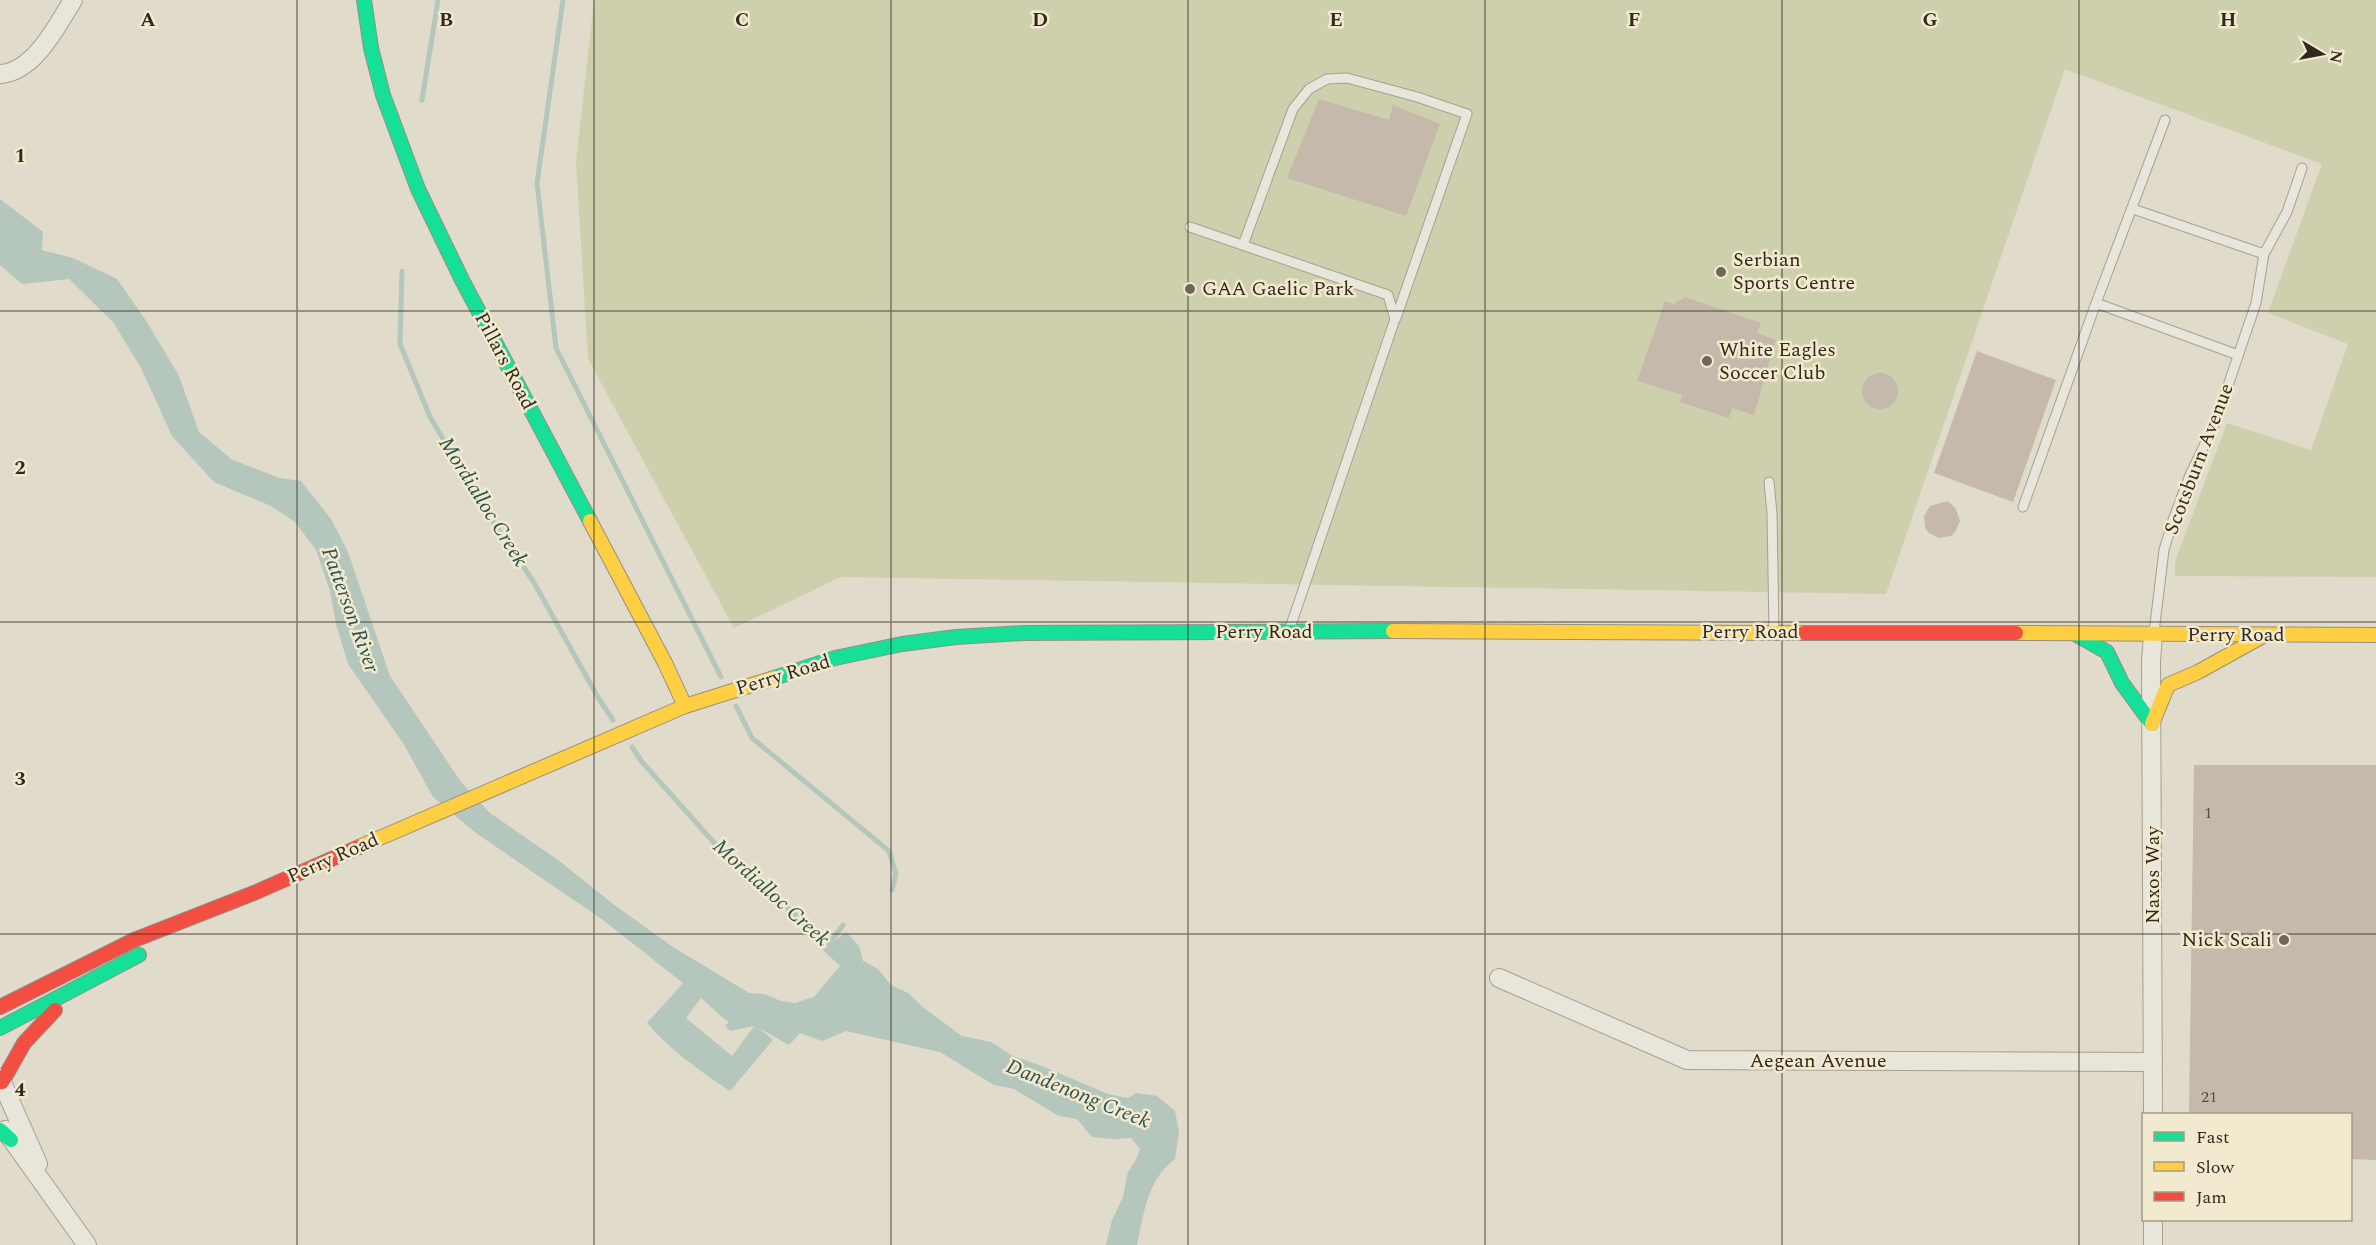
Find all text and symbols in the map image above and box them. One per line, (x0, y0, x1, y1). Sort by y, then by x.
text: A (140, 5, 156, 35)
text: B (439, 5, 453, 35)
text: C (735, 5, 749, 35)
text: D (1032, 5, 1048, 35)
text: E (1329, 5, 1343, 35)
text: F (1628, 5, 1640, 35)
text: G (1922, 5, 1938, 35)
text: H (2220, 5, 2236, 35)
north arrow (2292, 24, 2352, 84)
text: N (2323, 48, 2349, 65)
text: 1 (14, 141, 26, 171)
place label: Serbian Sports Centre (1733, 245, 1855, 298)
marker: Serbian Sports Centre (1714, 265, 1728, 279)
place label: GAA Gaelic Park (1202, 274, 1354, 304)
marker: GAA Gaelic Park (1183, 282, 1197, 296)
street label: Pillars Road (467, 307, 543, 415)
place label: White Eagles Soccer Club (1719, 335, 1836, 388)
marker: White Eagles Soccer Club (1700, 354, 1714, 368)
street label: Scotsburn Avenue (2156, 379, 2242, 539)
water label: Mordialloc Creek (430, 431, 536, 574)
text: 2 (14, 453, 26, 483)
water label: Patterson River (312, 543, 388, 678)
street label: Perry Road (1215, 617, 1313, 647)
street label: Perry Road (1701, 617, 1799, 647)
street label: Perry Road (2187, 620, 2285, 650)
street label: Perry Road (732, 646, 834, 704)
text: 3 (14, 764, 26, 794)
house number: 1 (2204, 801, 2212, 825)
street label: Perry Road (282, 824, 384, 892)
street label: Naxos Way (2138, 825, 2168, 924)
water label: Mordialloc Creek (705, 831, 837, 955)
place label: Nick Scali (2182, 925, 2272, 955)
marker: Nick Scali (2277, 933, 2291, 947)
street label: Aegean Avenue (1749, 1046, 1887, 1076)
water label: Dandenong Creek (1001, 1050, 1155, 1138)
text: 4 (14, 1075, 26, 1105)
house number: 21 (2201, 1085, 2217, 1109)
legend (2142, 1113, 2352, 1221)
text: Fast (2196, 1124, 2229, 1151)
text: Slow (2196, 1154, 2235, 1181)
text: Jam (2196, 1184, 2227, 1211)

